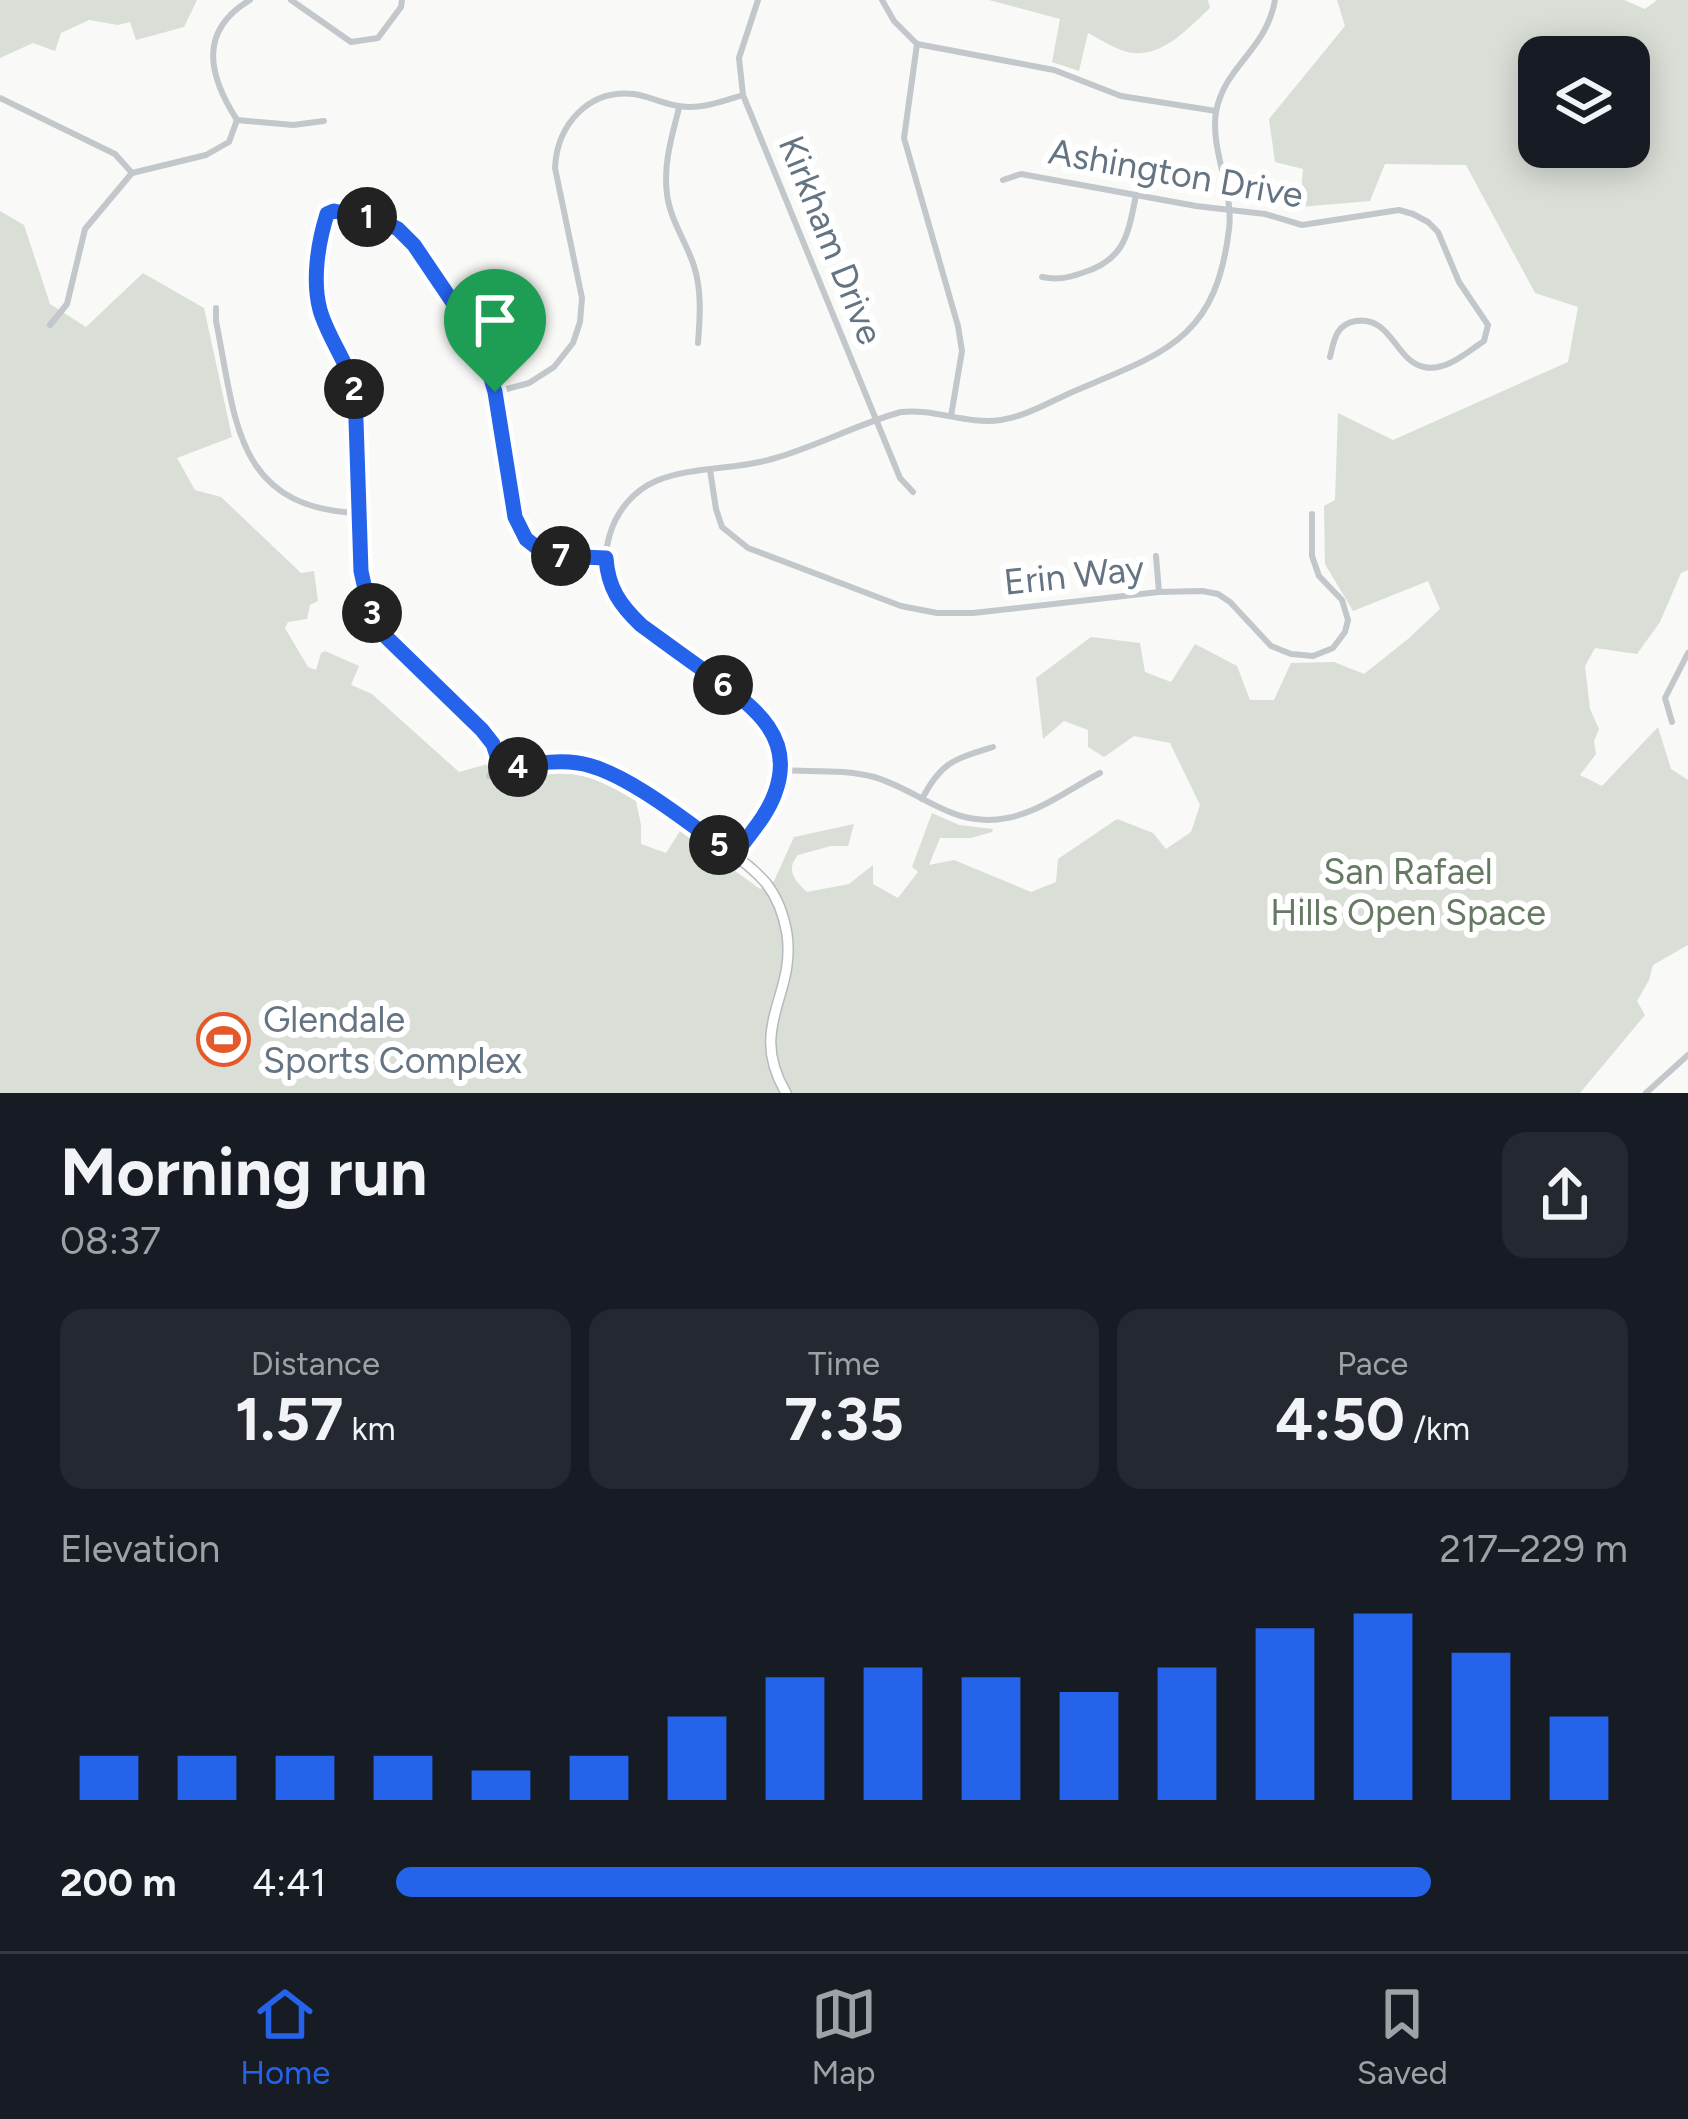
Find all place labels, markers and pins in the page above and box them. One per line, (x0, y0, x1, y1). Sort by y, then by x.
pin: 1 (337, 187, 397, 247)
pin (444, 269, 546, 392)
pin: 2 (324, 359, 384, 419)
pin: 7 (531, 526, 591, 586)
pin: 3 (342, 583, 402, 643)
pin: 6 (693, 655, 753, 715)
pin: 4 (488, 737, 548, 797)
pin: 5 (689, 815, 749, 875)
place label: Glendale Sports Complex (263, 998, 522, 1082)
sports icon: Glendale Sports Complex (196, 1012, 252, 1068)

